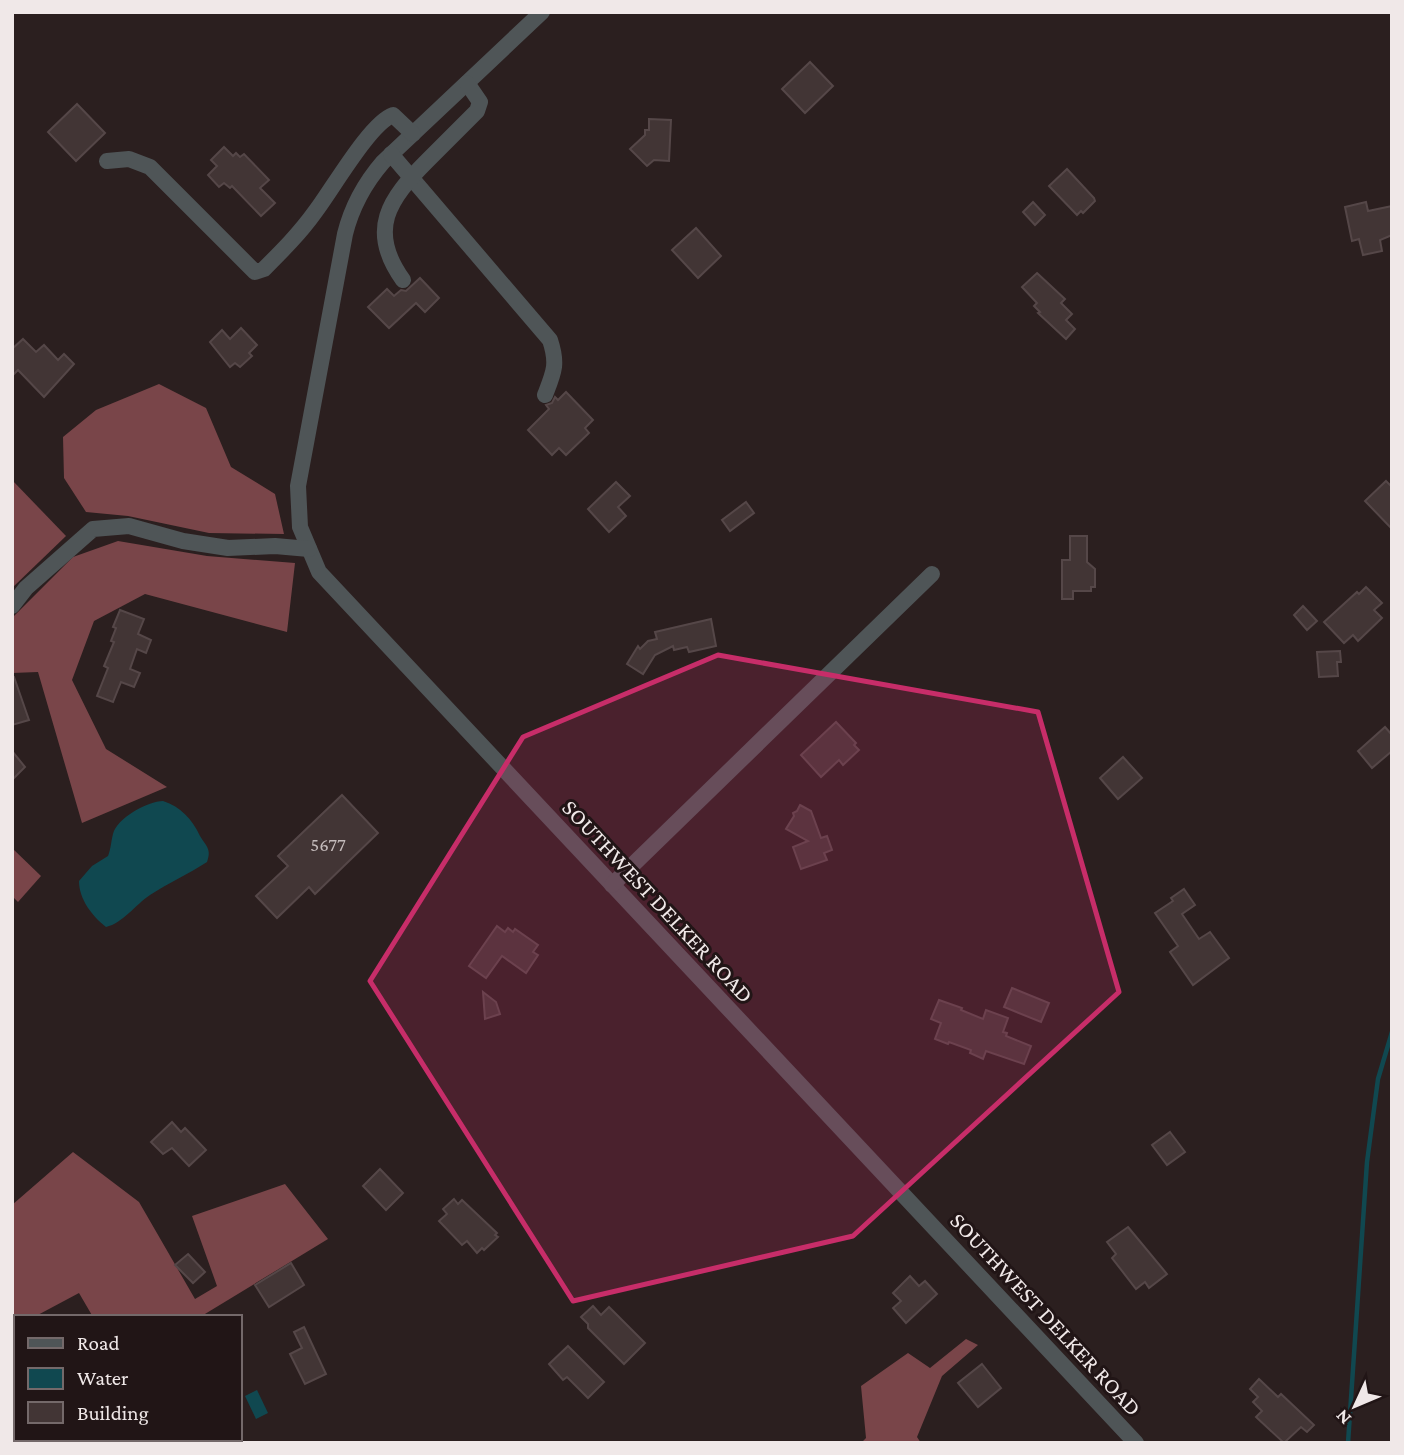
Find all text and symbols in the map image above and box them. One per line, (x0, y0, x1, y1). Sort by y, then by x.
street label: SOUTHWEST DELKER ROAD (557, 794, 759, 1008)
house number: 5677 (310, 834, 346, 855)
street label: SOUTHWEST DELKER ROAD (945, 1207, 1147, 1421)
legend (14, 1315, 242, 1441)
text: Road (77, 1331, 120, 1355)
text: Water (77, 1366, 129, 1390)
north arrow (1320, 1371, 1390, 1441)
text: Building (77, 1401, 149, 1425)
text: N (1331, 1405, 1355, 1429)

